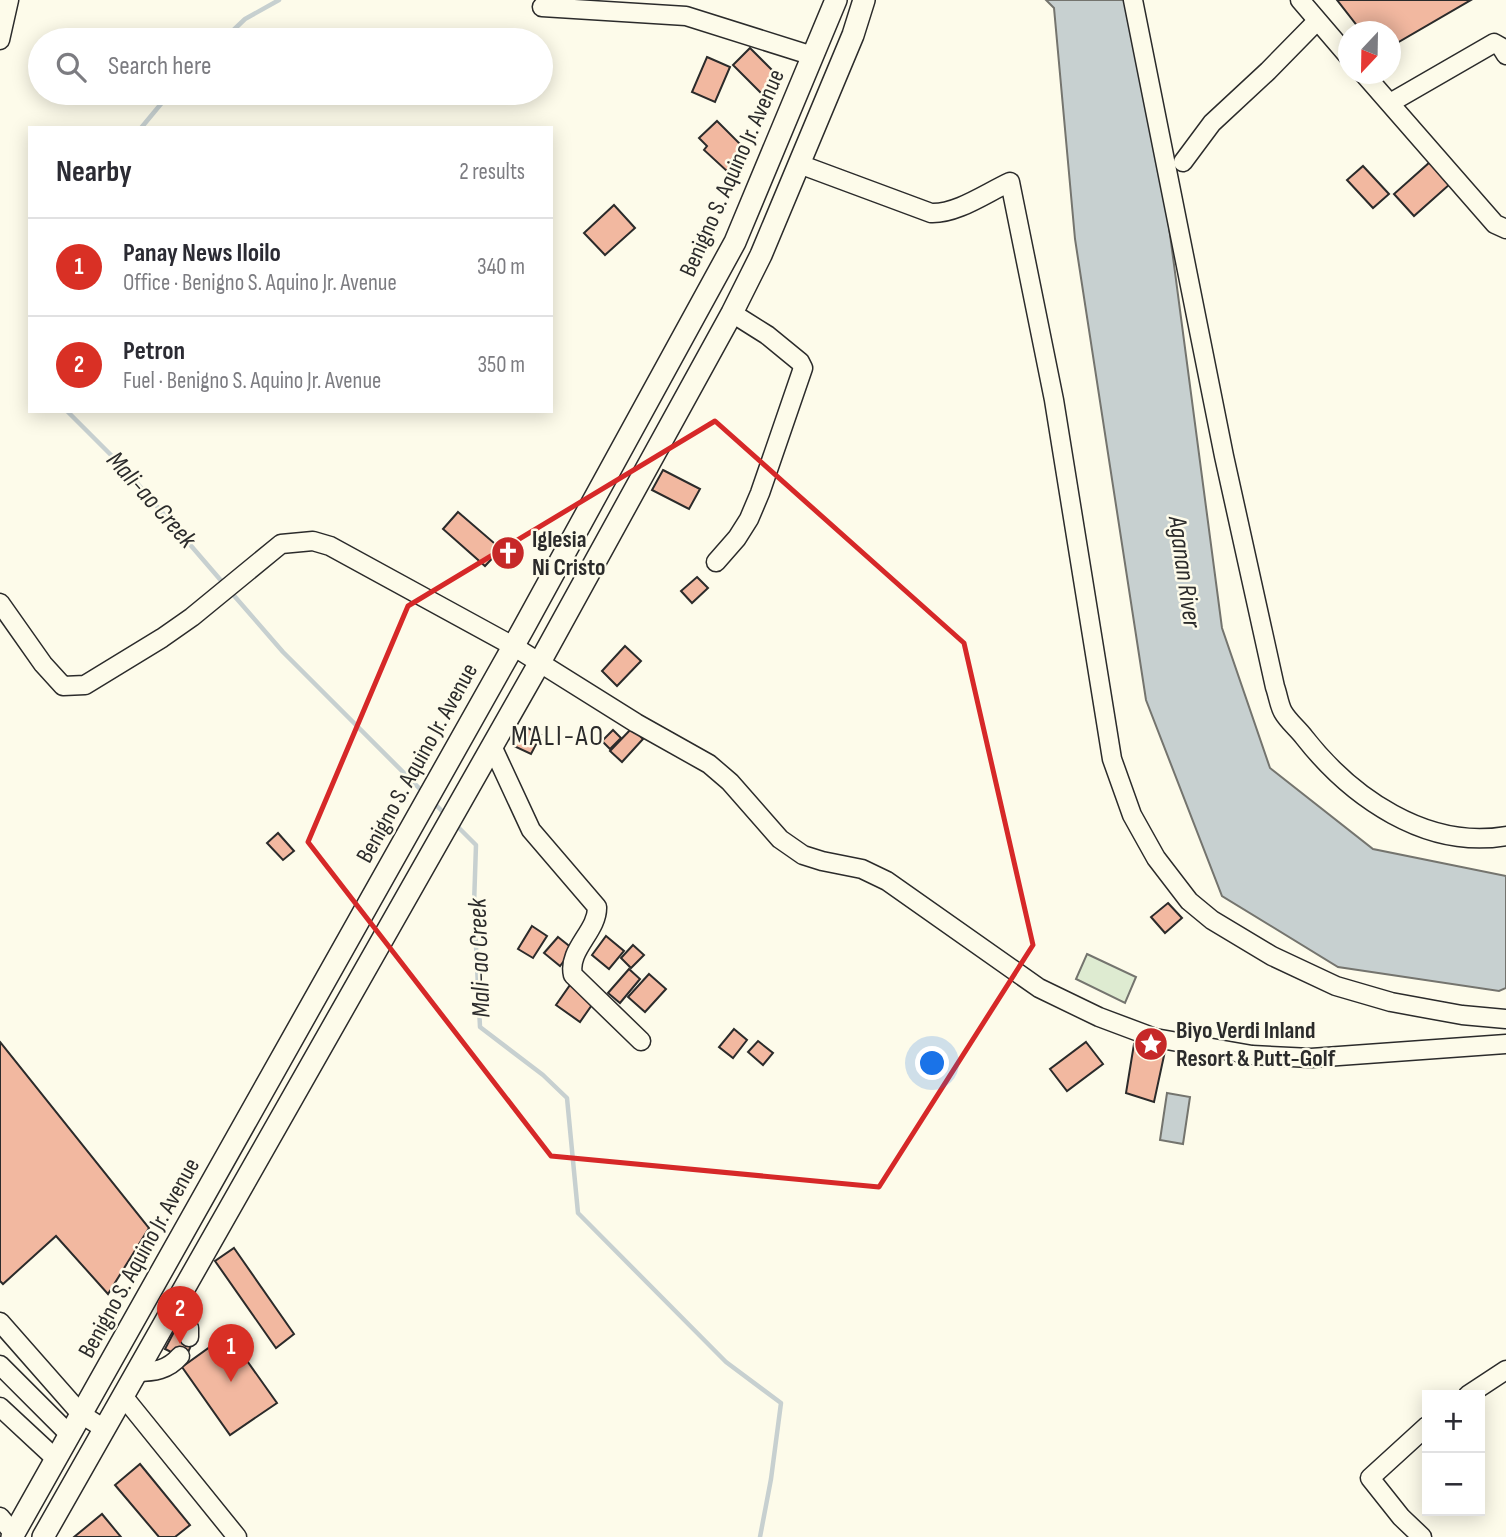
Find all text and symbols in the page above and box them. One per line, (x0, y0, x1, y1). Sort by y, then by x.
north arrow (1338, 21, 1401, 84)
search box (28, 28, 553, 105)
icon: search (52, 48, 90, 86)
text: Search here (108, 51, 211, 82)
street label: Benigno S. Aquino Jr. Avenue (673, 65, 791, 281)
text: Nearby (56, 154, 132, 190)
text: 2 results (459, 158, 525, 186)
text: Panay News Iloilo (123, 238, 281, 269)
text: 1 (74, 253, 84, 281)
text: 340 m (477, 253, 525, 281)
text: Office · Benigno S. Aquino Jr. Avenue (123, 269, 397, 297)
text: Petron (123, 336, 185, 367)
text: 2 (74, 351, 84, 379)
text: 350 m (477, 351, 525, 379)
text: Fuel · Benigno S. Aquino Jr. Avenue (123, 367, 381, 395)
water label: Mali-ao Creek (100, 445, 203, 556)
water label: Aganan River (1161, 513, 1207, 631)
place label: Iglesia Ni Cristo (532, 525, 605, 582)
church icon: Iglesia Ni Cristo (489, 534, 527, 572)
street label: Benigno S. Aquino Jr. Avenue (350, 658, 484, 868)
district label: MALI-AO (511, 720, 605, 753)
water label: Mali-ao Creek (462, 897, 498, 1018)
place label: Biyo Verdi Inland Resort & Putt-Golf (1176, 1016, 1336, 1073)
place icon: Biyo Verdi Inland Resort & Putt-Golf (1132, 1025, 1170, 1063)
your location (915, 1046, 949, 1080)
street label: Benigno S. Aquino Jr. Avenue (72, 1153, 206, 1363)
pin: 2 (157, 1286, 203, 1344)
pin: 1 (208, 1324, 254, 1382)
map controls (1422, 1390, 1485, 1516)
button: + (1422, 1390, 1485, 1453)
button: − (1422, 1453, 1485, 1516)

